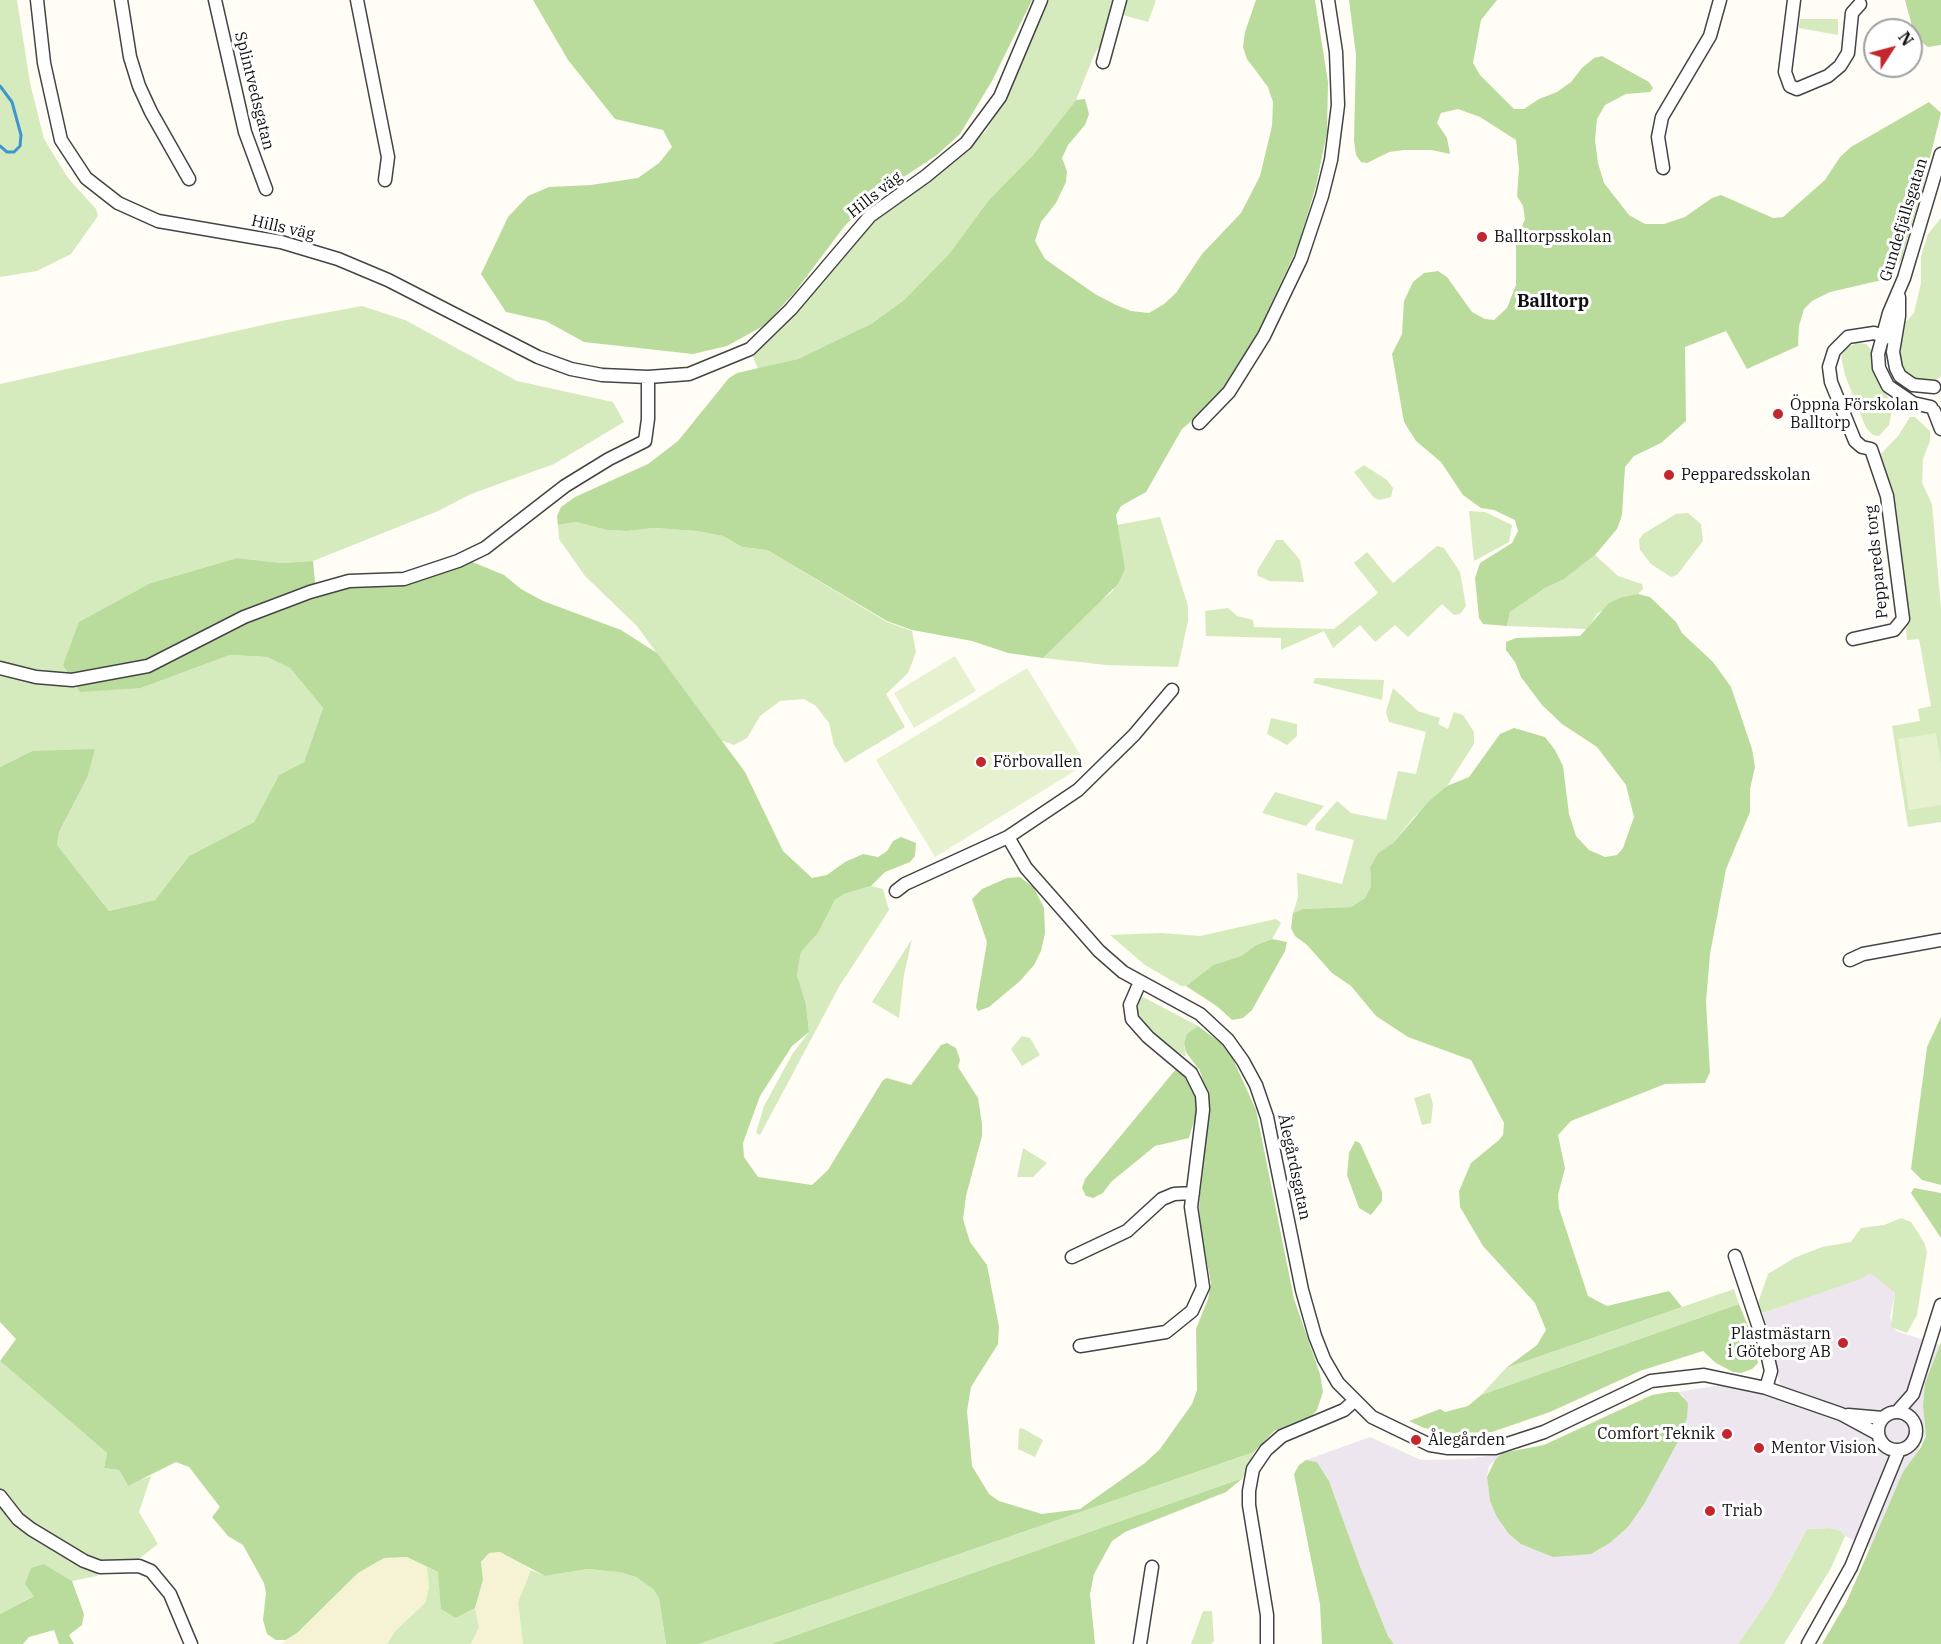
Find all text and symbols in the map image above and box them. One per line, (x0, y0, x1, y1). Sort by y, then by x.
north arrow (1863, 18, 1923, 78)
text: N (1894, 28, 1918, 50)
street label: Splintvedsgatan (230, 30, 278, 152)
street label: Gundefjällsgatan (1876, 156, 1932, 284)
street label: Hills väg (844, 168, 906, 222)
street label: Hills väg (249, 211, 317, 245)
place label: Balltorpsskolan (1494, 227, 1612, 247)
marker: Balltorpsskolan (1475, 230, 1489, 244)
district label: Balltorp (1517, 291, 1589, 313)
place label: Öppna Förskolan Balltorp (1790, 395, 1919, 433)
marker: Öppna Förskolan Balltorp (1771, 407, 1785, 421)
place label: Pepparedsskolan (1681, 465, 1811, 485)
marker: Pepparedsskolan (1662, 468, 1676, 482)
street label: Peppareds torg (1861, 504, 1893, 620)
place label: Förbovallen (993, 752, 1083, 772)
marker: Förbovallen (974, 755, 988, 769)
street label: Ålegårdsgatan (1273, 1112, 1315, 1222)
place label: Plastmästarn i Göteborg AB (1728, 1324, 1831, 1362)
marker: Plastmästarn i Göteborg AB (1836, 1336, 1850, 1350)
place label: Comfort Teknik (1597, 1424, 1715, 1444)
marker: Comfort Teknik (1720, 1427, 1734, 1441)
place label: Ålegården (1428, 1430, 1505, 1450)
marker: Ålegården (1409, 1433, 1423, 1447)
place label: Mentor Vision (1771, 1438, 1877, 1458)
marker: Mentor Vision (1752, 1441, 1766, 1455)
place label: Triab (1722, 1501, 1762, 1521)
marker: Triab (1703, 1504, 1717, 1518)

